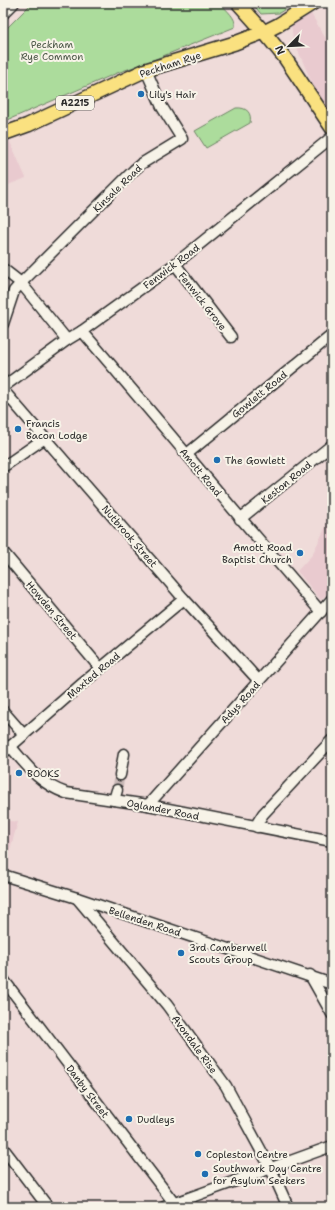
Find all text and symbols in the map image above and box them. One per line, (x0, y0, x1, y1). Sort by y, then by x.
north arrow (269, 26, 309, 66)
park label: Peckham Rye Common (21, 38, 83, 63)
text: N (272, 43, 289, 57)
street label: Peckham Rye (138, 48, 203, 81)
place label: Lily's Hair (149, 88, 196, 101)
marker: Lily's Hair (136, 89, 146, 99)
road number: A2215 (56, 96, 94, 110)
street label: Kinsale Road (90, 161, 145, 215)
street label: Fenwick Road (141, 241, 203, 292)
street label: Fenwick Grove (176, 269, 230, 333)
street label: Gowlett Road (229, 368, 290, 421)
place label: Francis Bacon Lodge (26, 417, 88, 442)
marker: Francis Bacon Lodge (13, 424, 23, 434)
street label: Amott Road (177, 446, 225, 500)
place label: The Gowlett (225, 454, 285, 467)
marker: The Gowlett (212, 455, 222, 465)
street label: Keston Road (258, 458, 315, 507)
street label: Nutbrook Street (99, 503, 160, 570)
place label: Amott Road Baptist Church (222, 541, 293, 566)
marker: Amott Road Baptist Church (295, 548, 305, 558)
street label: Howden Street (23, 578, 80, 642)
street label: Maxted Road (64, 649, 123, 701)
street label: Adys Road (218, 678, 263, 726)
place label: BOOKS (27, 767, 60, 780)
marker: BOOKS (14, 768, 24, 778)
street label: Oglander Road (126, 796, 201, 823)
street label: Bellenden Road (107, 904, 183, 940)
place label: 3rd Camberwell Scouts Group (189, 941, 267, 966)
marker: 3rd Camberwell Scouts Group (176, 948, 186, 958)
street label: Avondale Rise (169, 1013, 220, 1076)
street label: Danby Street (63, 1062, 112, 1120)
place label: Dudleys (137, 1113, 175, 1126)
marker: Dudleys (124, 1114, 134, 1124)
place label: Copleston Centre (206, 1148, 288, 1161)
marker: Copleston Centre (193, 1149, 203, 1159)
place label: Southwark Day Centre for Asylum Seekers (213, 1162, 322, 1187)
marker: Southwark Day Centre for Asylum Seekers (200, 1169, 210, 1179)

